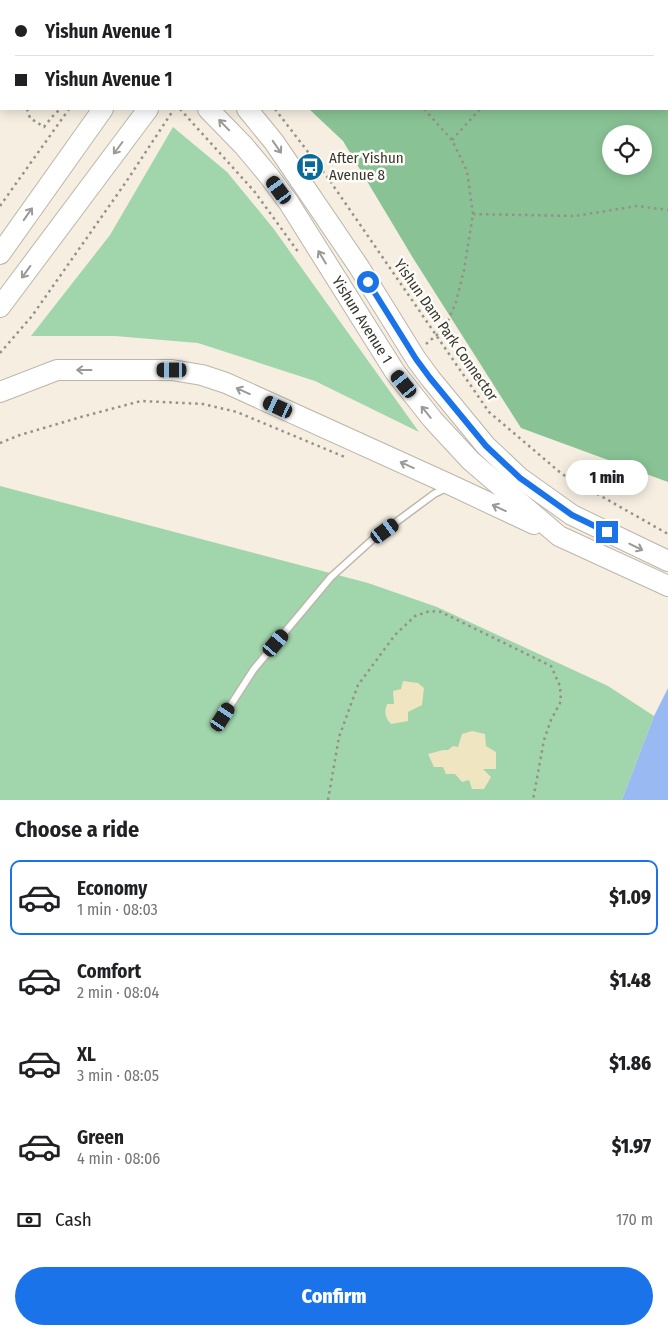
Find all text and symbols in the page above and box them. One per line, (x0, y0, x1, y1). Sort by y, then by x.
text: Yishun Avenue 1 (45, 20, 172, 43)
text: Yishun Avenue 1 (45, 68, 172, 91)
one-way arrow (218, 119, 230, 132)
map controls (602, 125, 652, 175)
button: locate (602, 125, 652, 175)
one-way arrow (272, 140, 282, 154)
one-way arrow (113, 141, 124, 154)
place label: After Yishun Avenue 8 (329, 149, 404, 184)
bus stop icon: After Yishun Avenue 8 (295, 152, 325, 182)
car (264, 173, 293, 207)
one-way arrow (23, 207, 33, 221)
one-way arrow (316, 250, 326, 264)
street label: Yishun Dam Park Connector (390, 256, 502, 405)
one-way arrow (21, 264, 32, 278)
route start (357, 271, 379, 293)
street label: Yishun Avenue 1 (328, 273, 396, 367)
car (157, 363, 187, 378)
one-way arrow (76, 365, 92, 375)
car (388, 368, 419, 400)
one-way arrow (236, 385, 251, 395)
car (261, 394, 294, 420)
one-way arrow (421, 405, 432, 418)
one-way arrow (400, 460, 415, 470)
callout: 1 min (566, 460, 648, 494)
text: 1 min (590, 468, 624, 487)
one-way arrow (492, 503, 507, 512)
car (368, 516, 401, 546)
route end (596, 521, 618, 543)
one-way arrow (628, 542, 643, 552)
car (260, 627, 291, 659)
car (208, 700, 237, 734)
text: Choose a ride (15, 816, 139, 843)
icon: car (17, 875, 62, 920)
text: Economy (77, 877, 147, 900)
text: $1.09 (609, 886, 651, 909)
text: 1 min · 08:03 (77, 900, 158, 919)
icon: car (17, 958, 62, 1003)
text: Comfort (77, 960, 141, 983)
text: $1.48 (610, 969, 651, 992)
text: 2 min · 08:04 (77, 983, 159, 1002)
icon: car (17, 1041, 62, 1086)
text: XL (77, 1043, 96, 1066)
text: $1.86 (609, 1052, 651, 1075)
text: 3 min · 08:05 (77, 1066, 159, 1085)
icon: car (17, 1124, 62, 1169)
text: Green (77, 1126, 124, 1149)
text: $1.97 (612, 1135, 651, 1158)
text: 4 min · 08:06 (77, 1149, 160, 1168)
icon: cash (15, 1206, 43, 1234)
text: Cash (55, 1208, 92, 1231)
text: 170 m (616, 1210, 653, 1229)
button: Confirm (15, 1267, 653, 1325)

